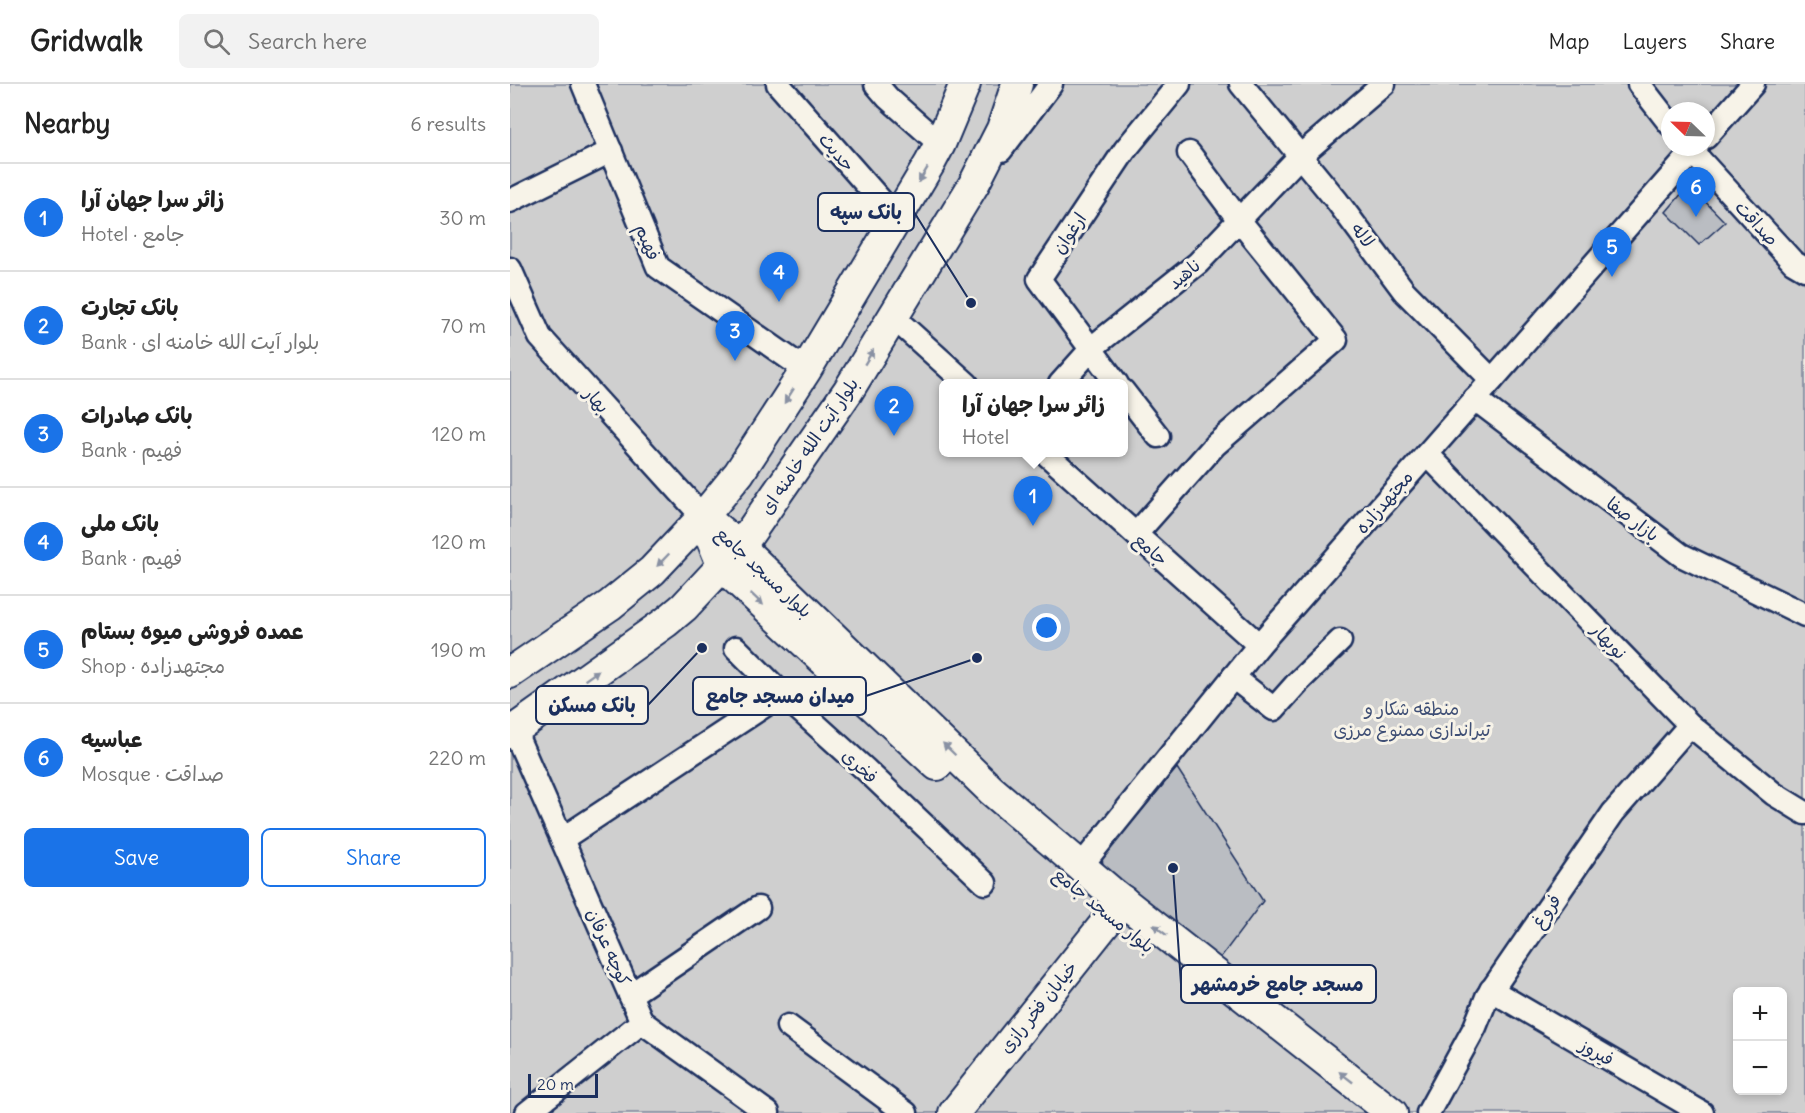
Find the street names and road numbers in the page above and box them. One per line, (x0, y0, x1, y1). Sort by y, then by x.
street label: حدیث (814, 128, 860, 176)
street label: صداقت (1730, 196, 1784, 250)
street label: ارغوان (1047, 208, 1091, 258)
street label: لاله (1346, 218, 1380, 252)
street label: فهیم (628, 221, 666, 265)
street label: ناهید (1163, 254, 1205, 294)
street label: بلوار آیت الله خامنه ای (755, 373, 863, 519)
street label: بهار (578, 381, 615, 418)
street label: مجتهدزاده (1350, 466, 1418, 538)
street label: بازار صفا (1602, 492, 1664, 546)
street label: بلوار مسجد جامع (710, 521, 817, 624)
street label: جامع (1128, 528, 1173, 572)
street label: نوبهار (1586, 617, 1632, 664)
street label: فخری (837, 744, 883, 788)
street label: بلوار مسجد جامع (1047, 862, 1159, 959)
street label: فروغ (1526, 889, 1567, 933)
street label: کوچه عرفان (581, 905, 636, 990)
street label: خیابان فخر رازی (994, 956, 1082, 1058)
street label: فیروز (1574, 1032, 1618, 1071)

